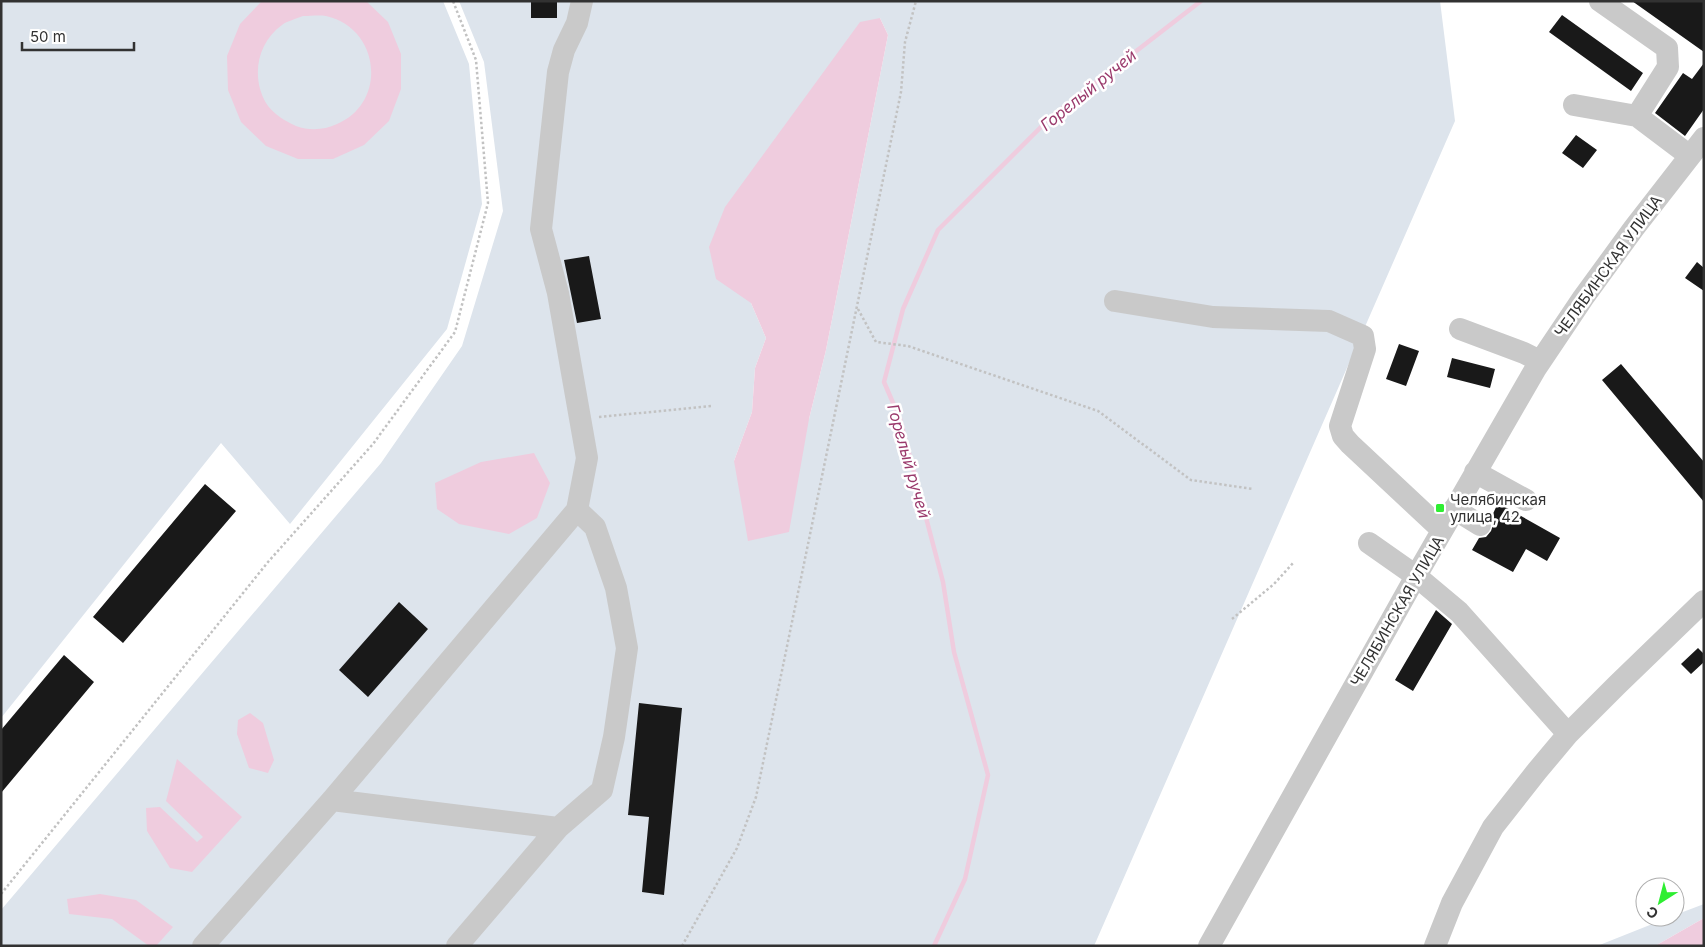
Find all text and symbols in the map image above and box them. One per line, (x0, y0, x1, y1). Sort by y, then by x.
scale bar (22, 20, 135, 52)
text: 50 m (30, 27, 66, 46)
water label: Горелый ручей (1036, 45, 1140, 135)
street label: ЧЕЛЯБИНСКАЯ УЛИЦА (1550, 191, 1666, 341)
water label: Горелый ручей (883, 402, 935, 520)
place label: Челябинская улица, 42 (1450, 490, 1546, 526)
marker: Челябинская улица, 42 (1434, 502, 1446, 514)
street label: ЧЕЛЯБИНСКАЯ УЛИЦА (1346, 532, 1448, 690)
north arrow (1635, 877, 1685, 927)
text: С (1643, 903, 1661, 923)

